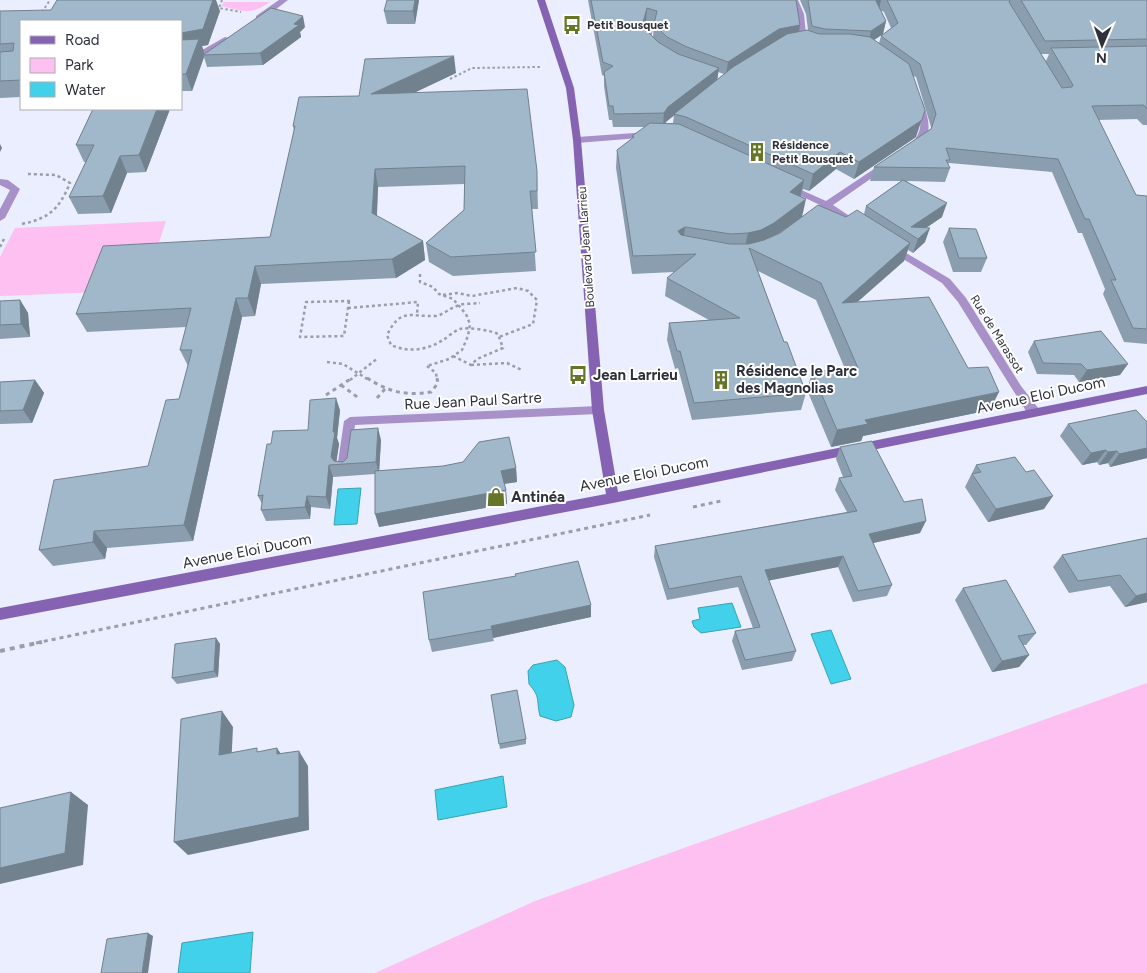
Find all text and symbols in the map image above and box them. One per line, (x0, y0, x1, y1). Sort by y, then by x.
bus stop icon: Petit Bousquet (561, 14, 583, 36)
place label: Petit Bousquet (587, 18, 669, 32)
legend (20, 20, 182, 110)
north arrow (1077, 20, 1127, 70)
text: Road (65, 31, 100, 49)
text: N (1096, 49, 1107, 66)
text: Park (65, 56, 94, 74)
text: Water (65, 81, 105, 99)
place label: Résidence Petit Bousquet (772, 138, 854, 166)
building icon: Résidence Petit Bousquet (746, 141, 768, 163)
street label: Boulevard Jean Larrieu (575, 186, 597, 308)
street label: Rue de Marassot (967, 292, 1027, 376)
place label: Résidence le Parc des Magnolias (736, 362, 857, 397)
bus stop icon: Jean Larrieu (567, 364, 589, 386)
place label: Jean Larrieu (593, 366, 678, 384)
building icon: Résidence le Parc des Magnolias (710, 369, 732, 391)
street label: Avenue Eloi Ducom (975, 373, 1107, 417)
street label: Rue Jean Paul Sartre (404, 388, 542, 414)
street label: Avenue Eloi Ducom (578, 453, 710, 495)
shop icon: Antinéa (485, 486, 507, 508)
place label: Antinéa (511, 488, 565, 506)
street label: Avenue Eloi Ducom (181, 530, 313, 572)

